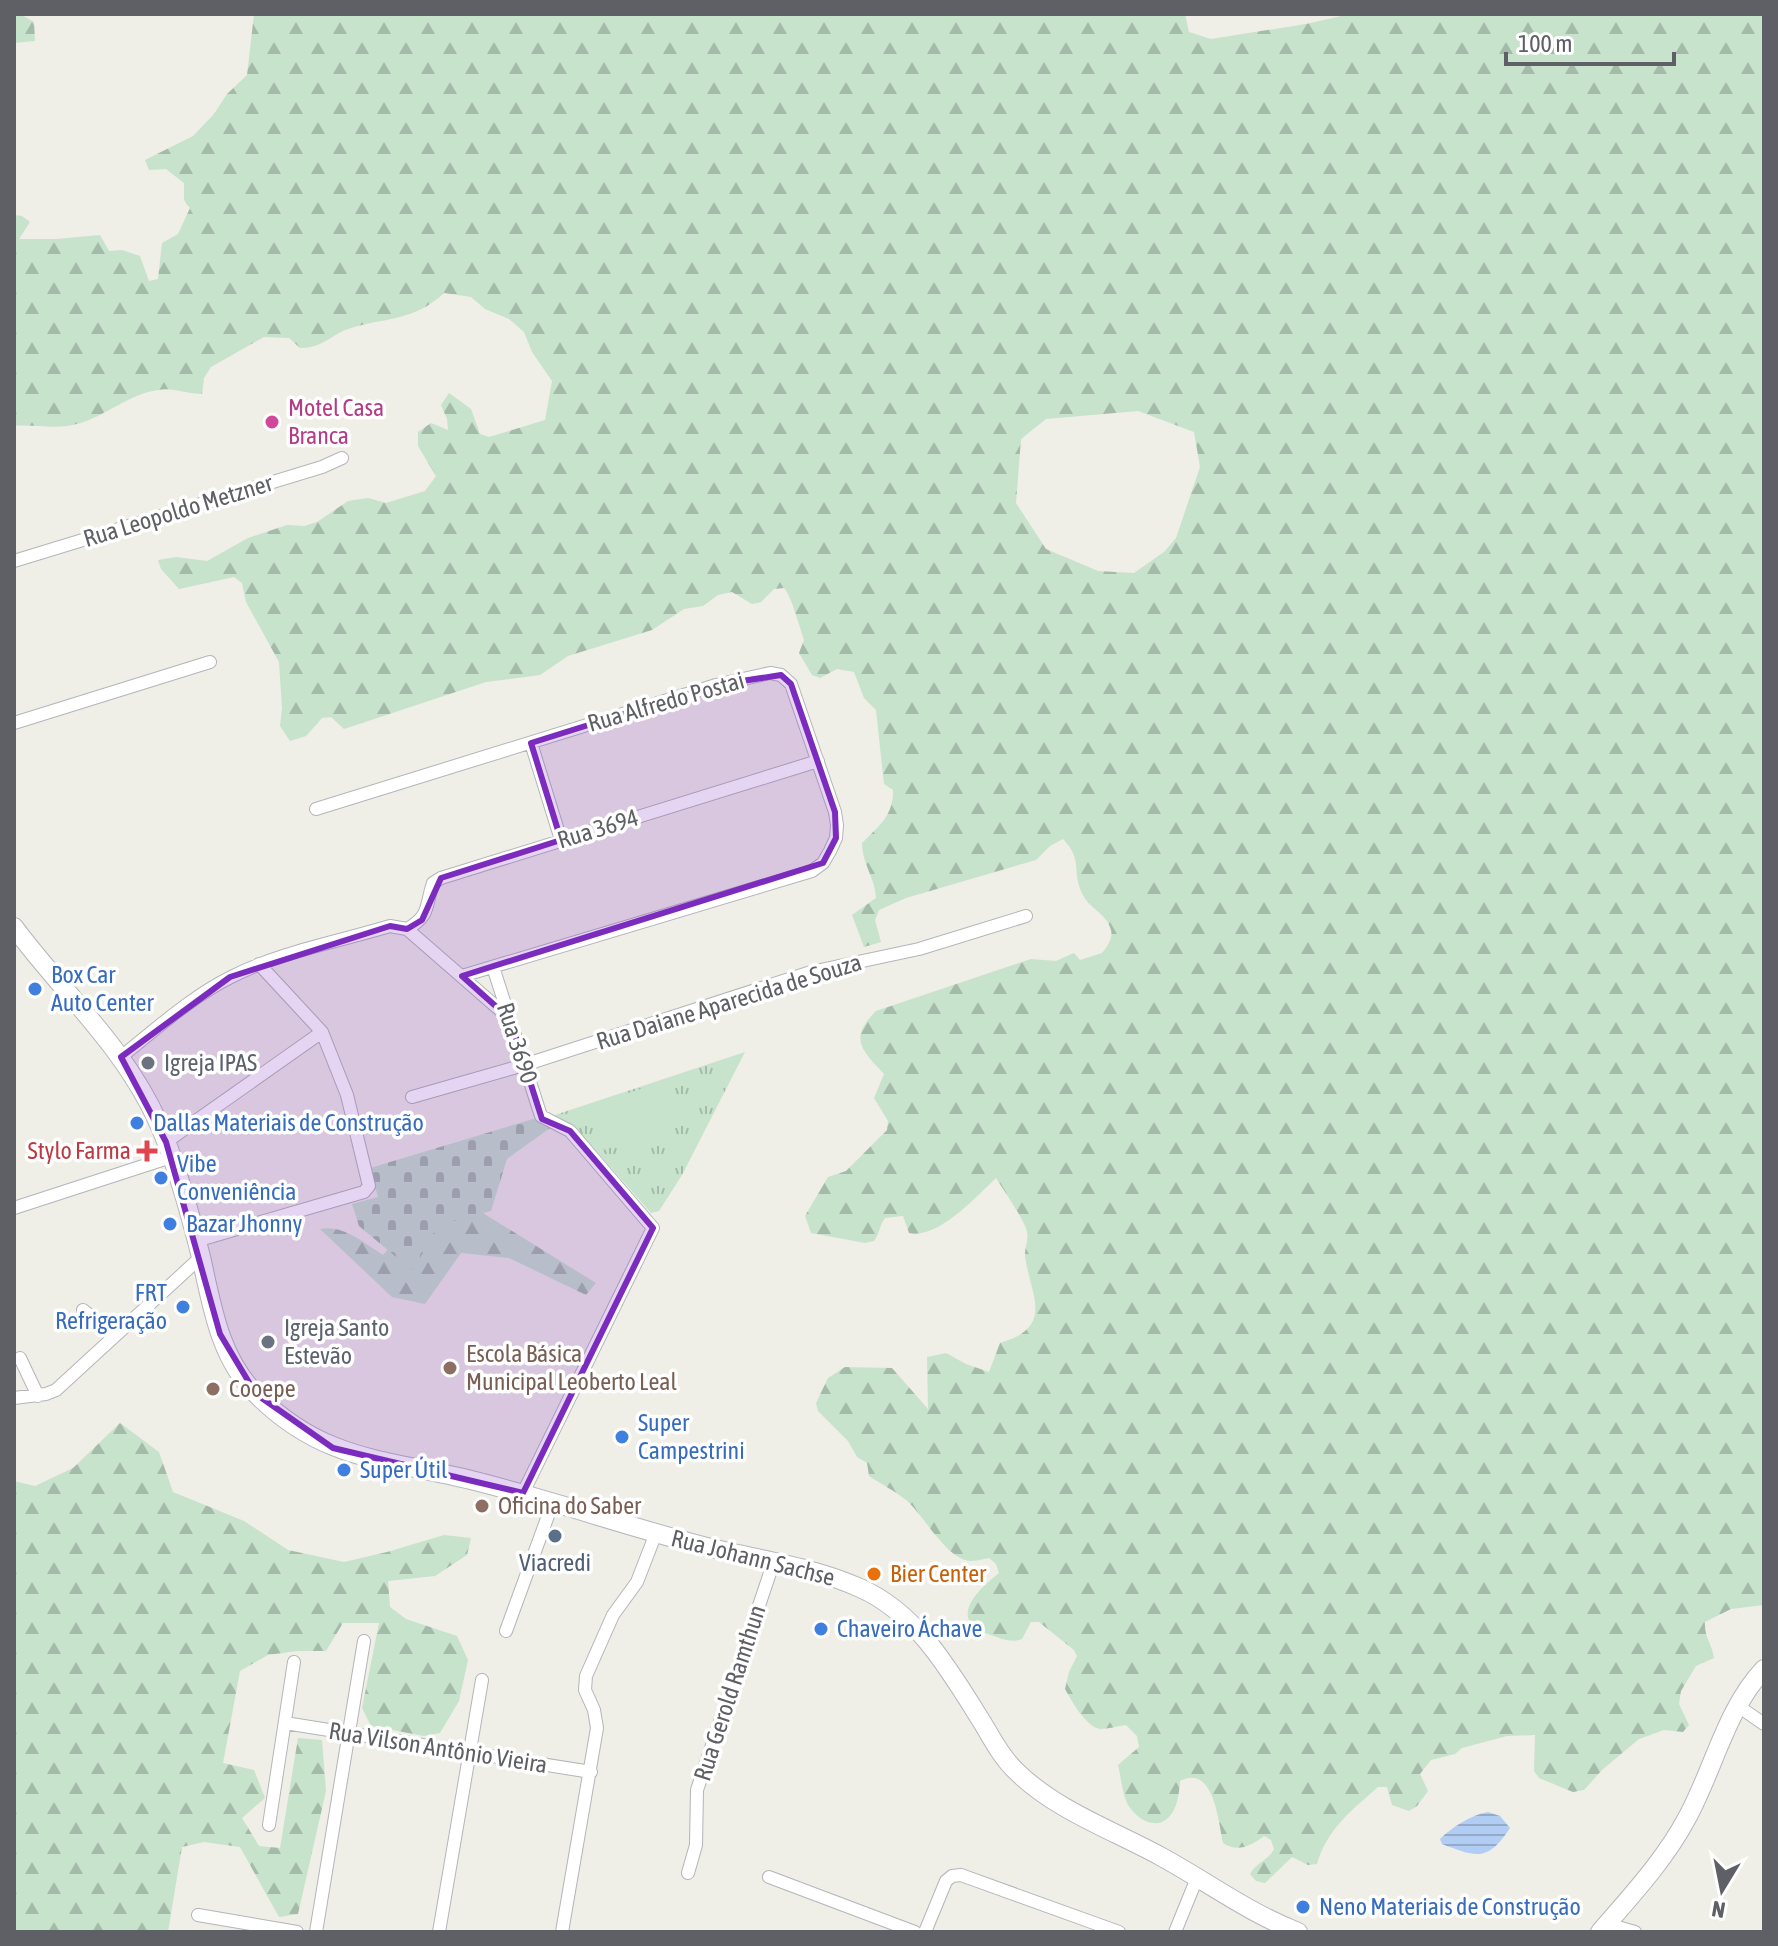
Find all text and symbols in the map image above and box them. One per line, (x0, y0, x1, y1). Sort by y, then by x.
scale bar (1506, 16, 1674, 66)
text: 100 m (1518, 30, 1572, 57)
place label: Motel Casa Branca (288, 394, 384, 449)
marker: Motel Casa Branca (263, 413, 281, 431)
street label: Rua Leopoldo Metzner (80, 469, 277, 552)
street label: Rua Alfredo Postai (585, 666, 747, 737)
street label: Rua 3694 (554, 803, 642, 854)
street label: Rua Daiane Aparecida de Souza (593, 948, 865, 1055)
place label: Box Car Auto Center (51, 961, 154, 1016)
marker: Box Car Auto Center (26, 980, 44, 998)
street label: Rua 3690 (492, 999, 543, 1087)
place label: Igreja IPAS (164, 1049, 257, 1076)
marker: Igreja IPAS (139, 1054, 157, 1072)
place label: Dallas Materiais de Construção (153, 1109, 424, 1136)
marker: Dallas Materiais de Construção (128, 1114, 146, 1132)
place label: Stylo Farma (28, 1137, 131, 1164)
marker: Stylo Farma (138, 1142, 156, 1160)
place label: Vibe Conveniência (177, 1150, 297, 1205)
marker: Vibe Conveniência (152, 1169, 170, 1187)
place label: Bazar Jhonny (186, 1210, 303, 1237)
marker: Bazar Jhonny (161, 1215, 179, 1233)
place label: FRT Refrigeração (55, 1279, 167, 1334)
marker: FRT Refrigeração (174, 1298, 192, 1316)
place label: Igreja Santo Estevão (284, 1314, 389, 1369)
marker: Igreja Santo Estevão (259, 1333, 277, 1351)
place label: Escola Básica Municipal Leoberto Leal (466, 1340, 677, 1395)
marker: Escola Básica Municipal Leoberto Leal (441, 1359, 459, 1377)
place label: Cooepe (229, 1375, 296, 1402)
marker: Cooepe (204, 1380, 222, 1398)
place label: Super Campestrini (638, 1409, 745, 1464)
marker: Super Campestrini (613, 1428, 631, 1446)
place label: Super Útil (360, 1456, 448, 1483)
marker: Super Útil (335, 1461, 353, 1479)
place label: Oficina do Saber (498, 1492, 642, 1519)
marker: Oficina do Saber (473, 1497, 491, 1515)
street label: Rua Johann Sachse (669, 1524, 838, 1591)
marker: Viacredi (546, 1527, 564, 1545)
place label: Viacredi (519, 1549, 591, 1576)
place label: Bier Center (890, 1560, 987, 1587)
marker: Bier Center (865, 1565, 883, 1583)
street label: Rua Gerold Ramthun (688, 1602, 771, 1784)
place label: Chaveiro Áchave (837, 1615, 982, 1642)
marker: Chaveiro Áchave (812, 1620, 830, 1638)
street label: Rua Vilson Antônio Vieira (327, 1717, 549, 1778)
north arrow (1682, 1850, 1762, 1930)
place label: Neno Materiais de Construção (1319, 1893, 1581, 1920)
text: N (1710, 1896, 1727, 1924)
marker: Neno Materiais de Construção (1294, 1898, 1312, 1916)

